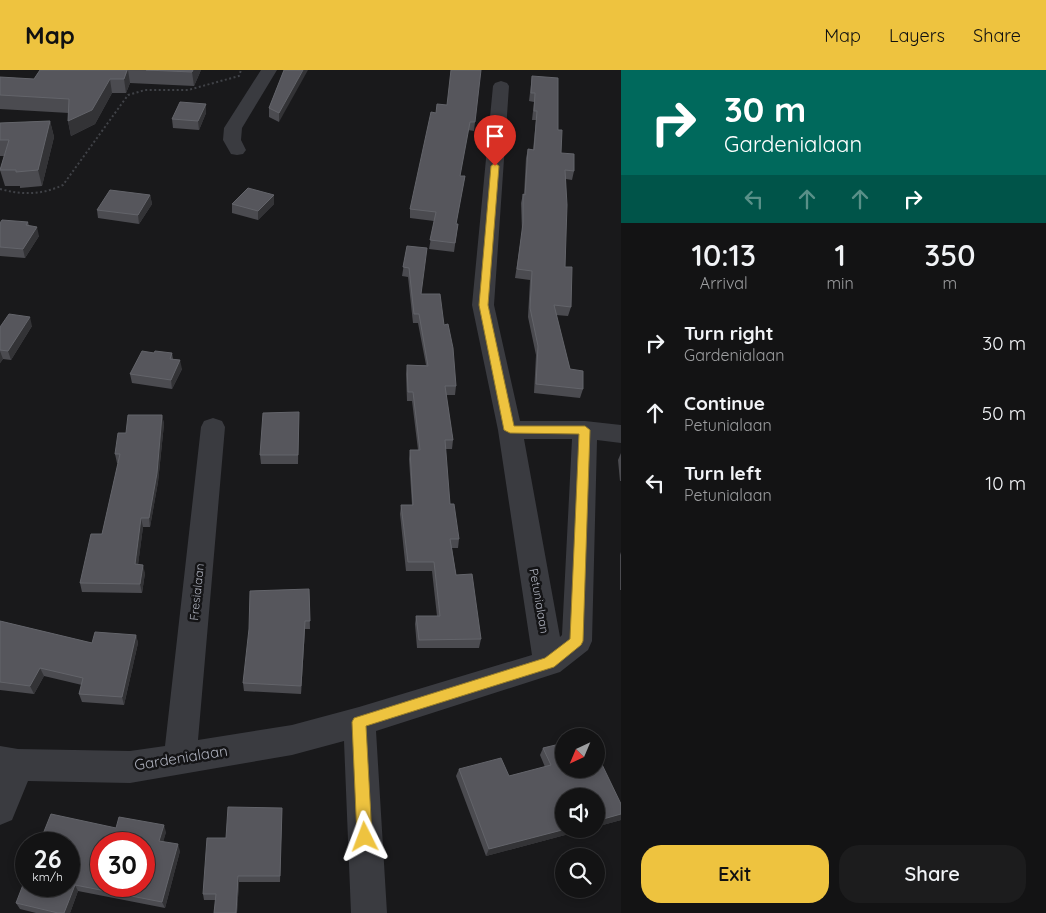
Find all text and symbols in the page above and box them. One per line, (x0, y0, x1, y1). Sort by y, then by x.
text: Map (25, 20, 75, 50)
text: Map (824, 24, 861, 47)
text: Layers (889, 24, 945, 47)
text: Share (973, 24, 1021, 47)
text: 30 m (724, 87, 806, 131)
icon: right (641, 90, 706, 155)
pin (474, 115, 516, 166)
icon: arrive (481, 122, 509, 150)
text: Gardenialaan (724, 130, 862, 158)
icon: left (740, 185, 768, 213)
icon: ahead (793, 185, 821, 213)
icon: ahead (846, 185, 874, 213)
icon: right (899, 185, 927, 213)
text: 10:13 (691, 236, 756, 274)
text: 1 (834, 236, 846, 274)
text: 350 (924, 236, 975, 274)
text: Arrival (700, 273, 748, 293)
text: min (827, 273, 854, 293)
text: m (943, 273, 957, 293)
text: Turn right (684, 321, 773, 345)
icon: right (641, 329, 669, 357)
text: 30 m (982, 331, 1026, 355)
text: Gardenialaan (684, 345, 784, 365)
text: Continue (684, 391, 765, 415)
icon: ahead (641, 399, 669, 427)
text: 50 m (982, 401, 1026, 425)
text: Petunialaan (684, 415, 772, 435)
text: Turn left (684, 461, 762, 485)
icon: left (641, 469, 669, 497)
text: 10 m (985, 471, 1026, 495)
text: Petunialaan (684, 485, 772, 505)
street label: Fresialaan (186, 562, 207, 621)
street label: Petunialaan (526, 567, 553, 635)
north arrow (555, 728, 605, 778)
map controls (555, 728, 605, 898)
street label: Gardenialaan (133, 741, 229, 774)
button: sound (555, 788, 605, 838)
position arrow (338, 810, 390, 862)
speed limit sign: 30 (90, 832, 155, 897)
text: 26 (33, 843, 62, 874)
button: Exit (641, 845, 829, 903)
button: Share (839, 845, 1026, 903)
button: search (555, 848, 605, 898)
text: km/h (32, 869, 63, 884)

